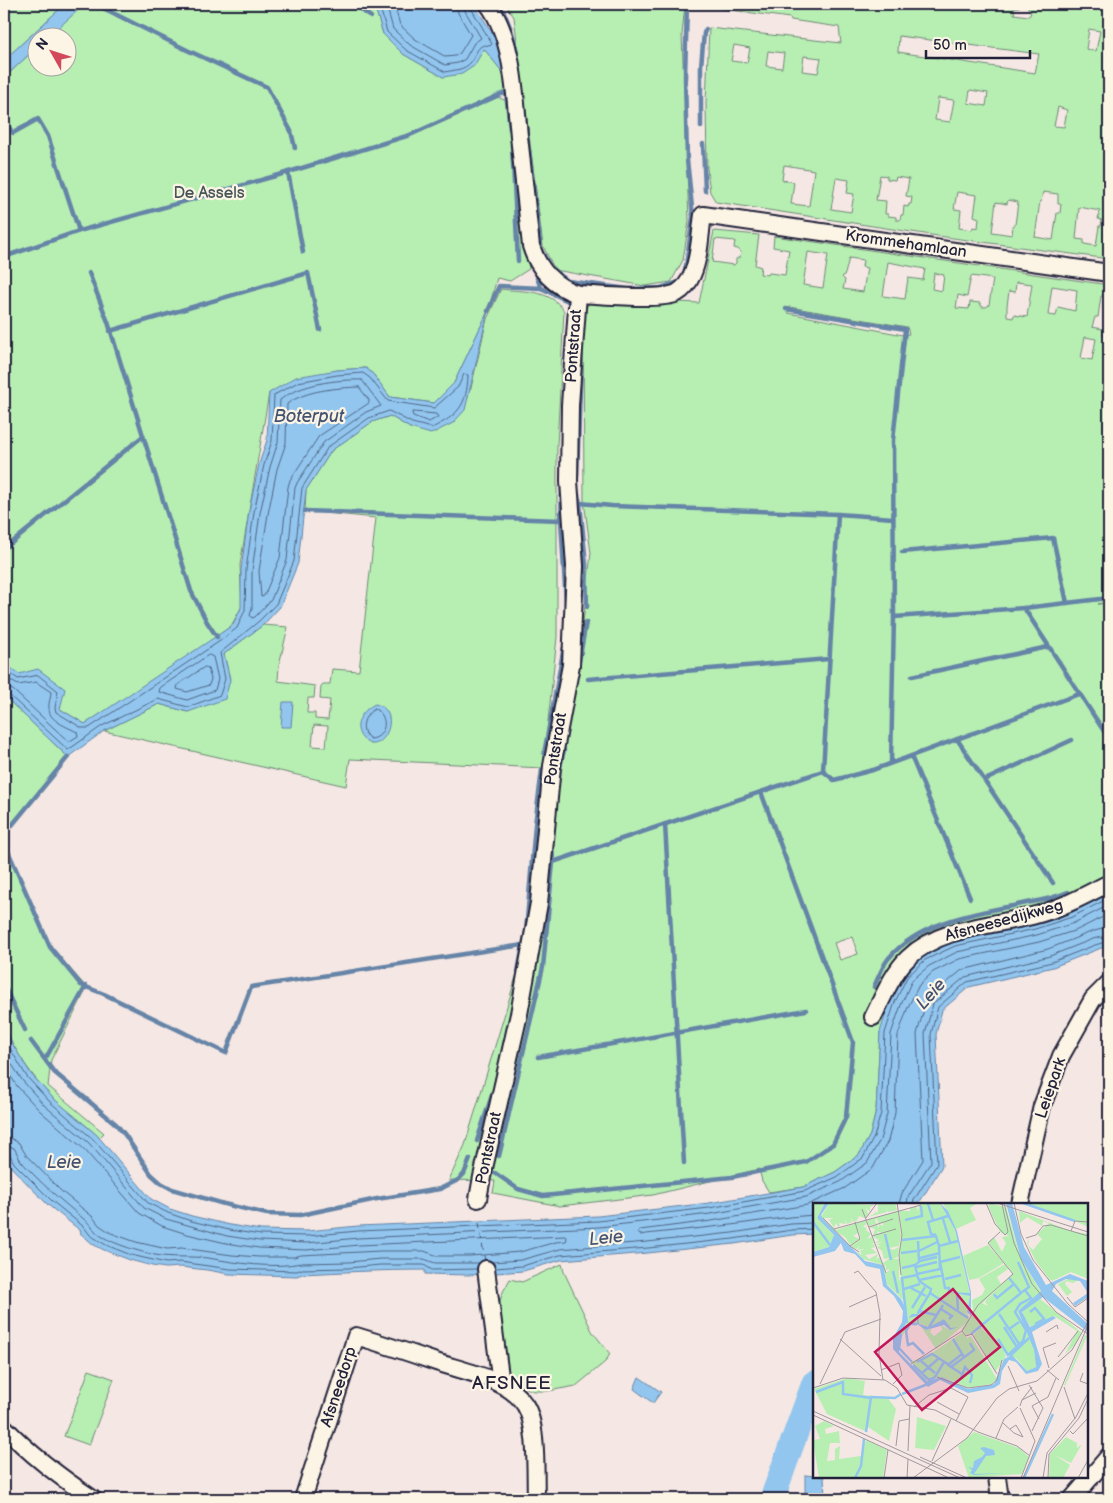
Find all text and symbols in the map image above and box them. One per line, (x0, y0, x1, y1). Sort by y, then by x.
north arrow (28, 28, 78, 78)
scale bar (926, 28, 1029, 60)
text: N (32, 35, 52, 54)
text: 50 m (933, 36, 967, 55)
park label: De Assels (173, 184, 245, 203)
street label: Krommehamlaan (844, 226, 968, 262)
street label: Pontstraat (562, 309, 586, 383)
water label: Boterput (274, 406, 345, 427)
street label: Pontstraat (541, 711, 571, 787)
street label: Afsneesedijkweg (943, 896, 1065, 946)
water label: Leie (912, 974, 950, 1014)
street label: Leiepark (1032, 1055, 1070, 1121)
street label: Pontstraat (472, 1110, 506, 1186)
water label: Leie (47, 1152, 81, 1173)
inset map (813, 1203, 1088, 1478)
water label: Leie (588, 1226, 624, 1250)
street label: Afsneedorp (317, 1344, 361, 1430)
district label: AFSNEE (472, 1372, 552, 1395)

